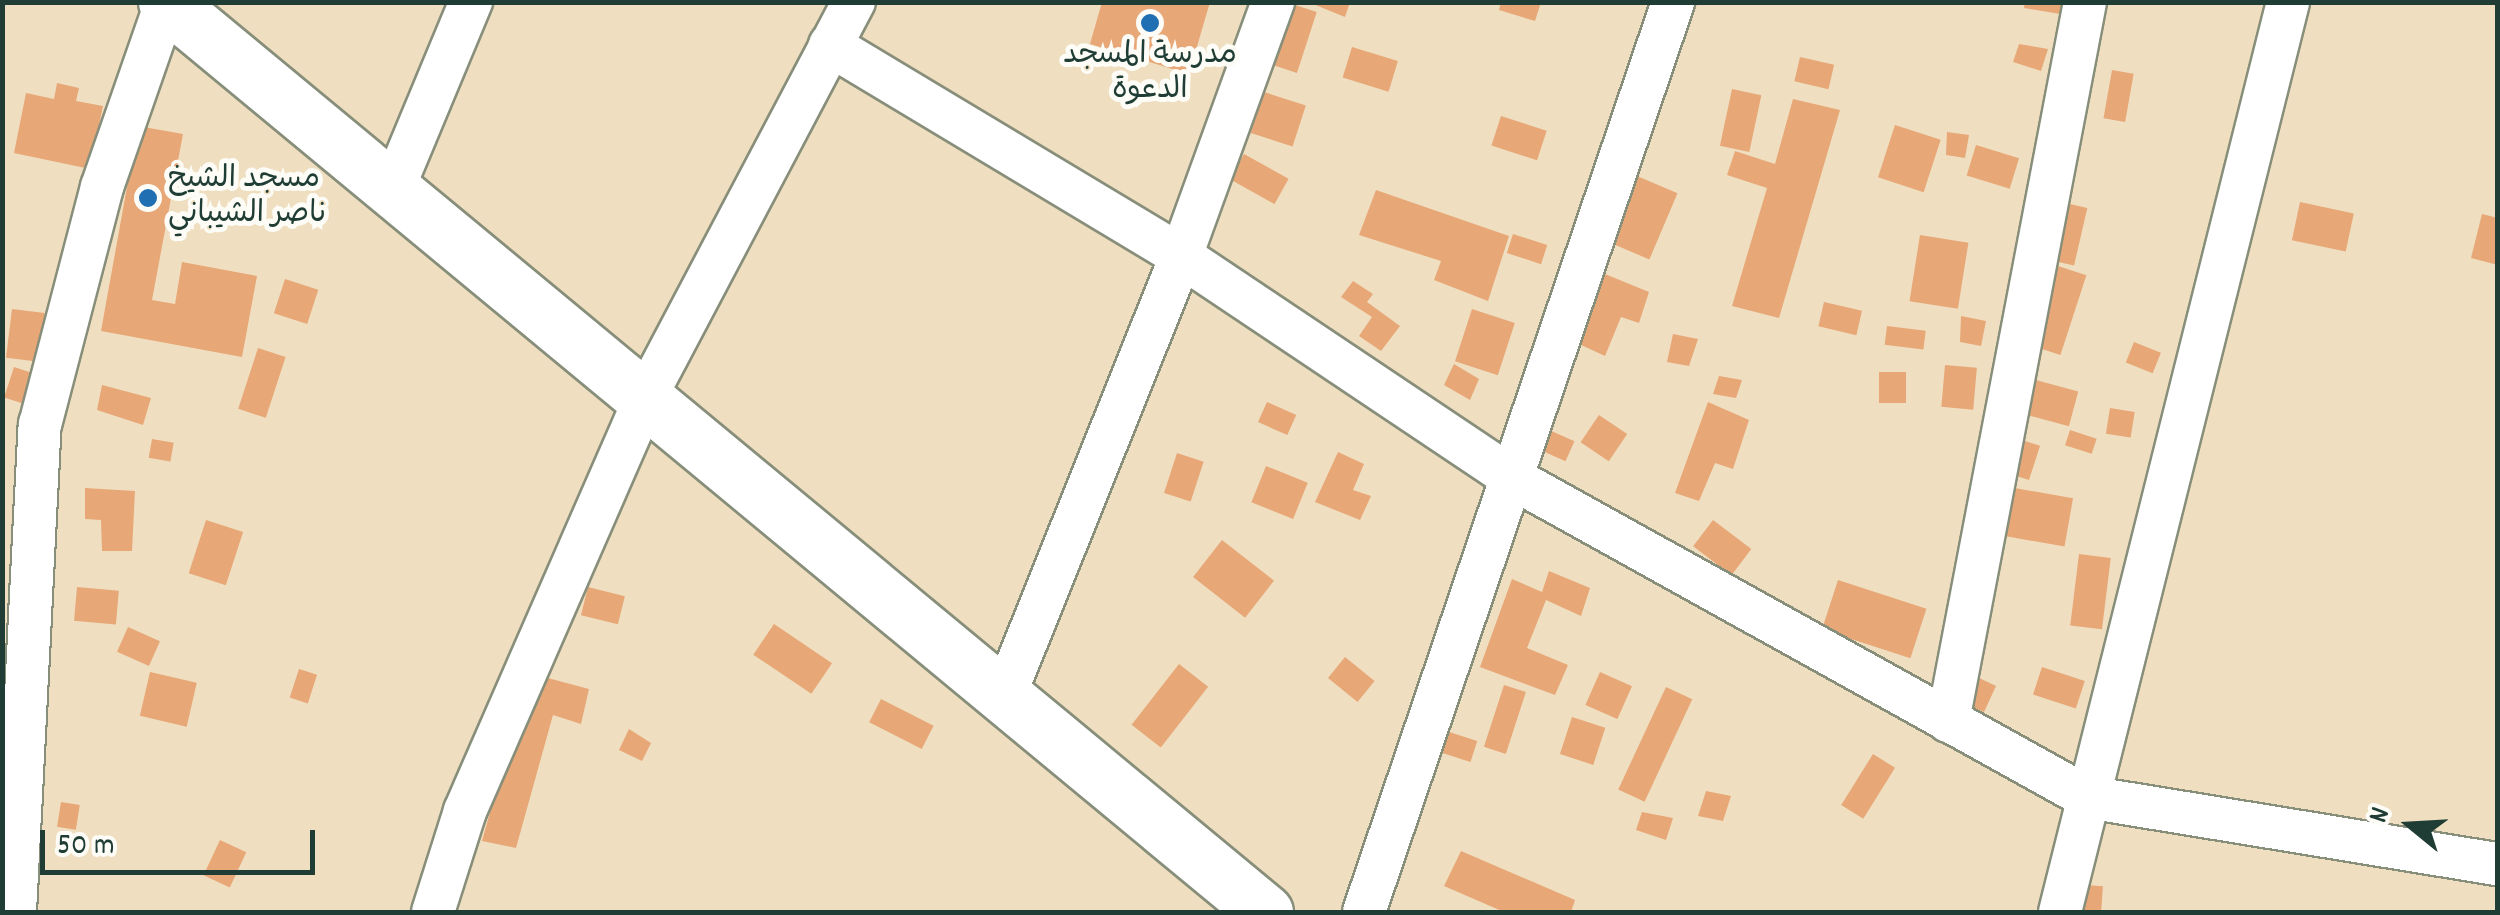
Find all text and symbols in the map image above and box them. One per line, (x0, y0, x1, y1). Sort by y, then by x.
marker: مدرسة المسجد الدعوة (1139, 12, 1161, 34)
place label: مدرسة المسجد الدعوة (1063, 39, 1237, 110)
place label: مسجد الشيخ ناصر الشيباني (168, 163, 328, 234)
marker: مسجد الشيخ ناصر الشيباني (137, 187, 159, 209)
north arrow (2360, 775, 2460, 875)
text: N (2360, 803, 2403, 828)
scale bar (45, 810, 320, 872)
text: 50 m (57, 826, 115, 869)

